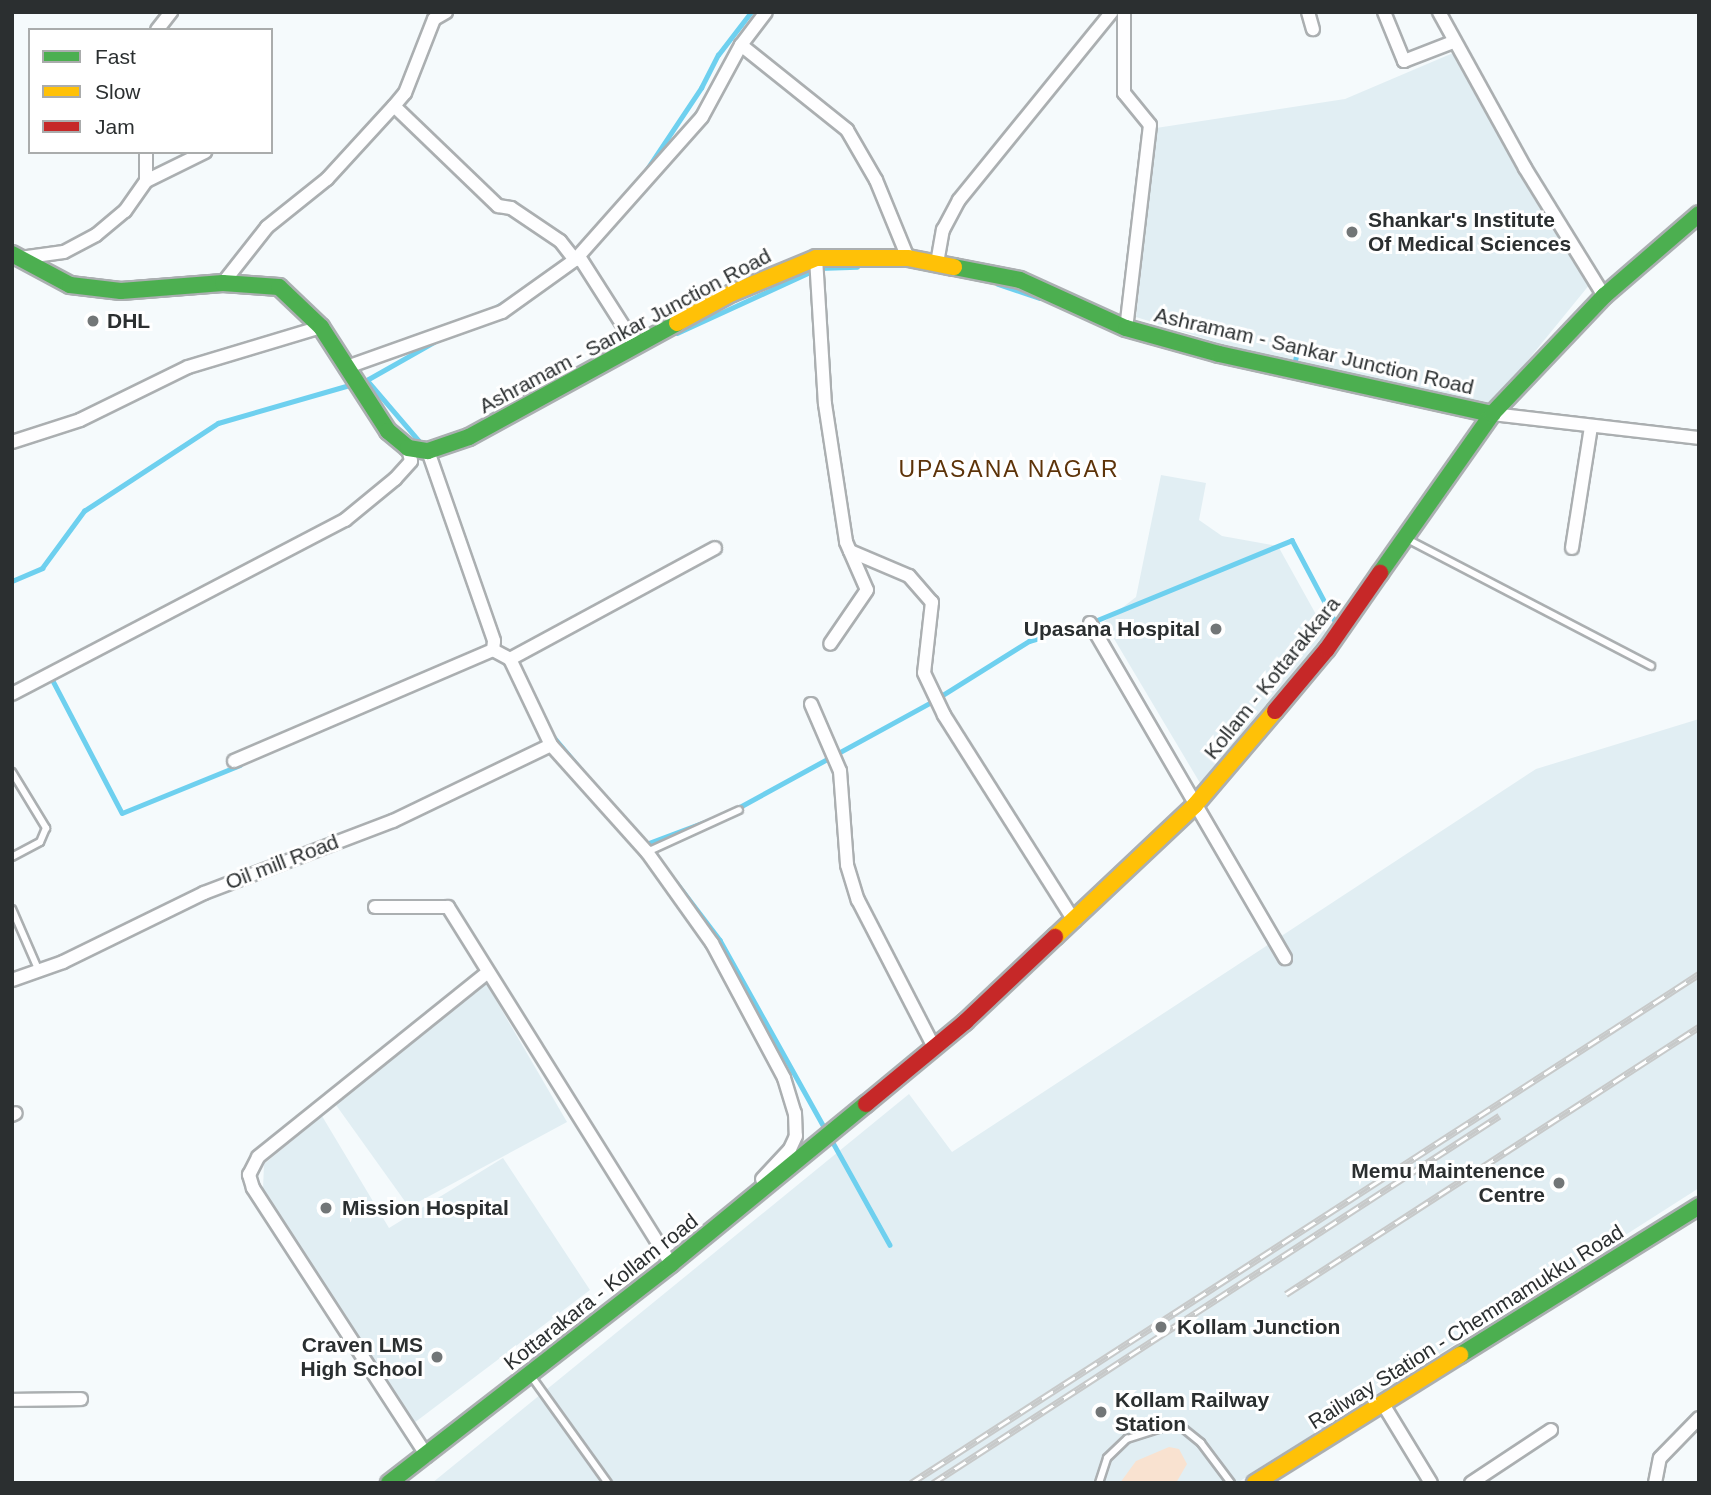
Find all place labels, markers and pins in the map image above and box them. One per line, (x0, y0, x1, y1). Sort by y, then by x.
place label: Shankar's Institute Of Medical Sciences (1368, 207, 1571, 257)
marker: Shankar's Institute Of Medical Sciences (1342, 222, 1362, 242)
place label: DHL (107, 308, 150, 334)
marker: DHL (85, 313, 101, 329)
place label: Upasana Hospital (1024, 616, 1200, 642)
marker: Upasana Hospital (1206, 619, 1226, 639)
place label: Memu Maintenence Centre (1351, 1158, 1545, 1208)
marker: Memu Maintenence Centre (1551, 1175, 1567, 1191)
place label: Mission Hospital (342, 1195, 509, 1221)
marker: Mission Hospital (316, 1198, 336, 1218)
place label: Kollam Junction (1177, 1314, 1340, 1340)
marker: Kollam Junction (1151, 1317, 1171, 1337)
place label: Craven LMS High School (301, 1332, 423, 1382)
marker: Craven LMS High School (429, 1349, 445, 1365)
place label: Kollam Railway Station (1115, 1387, 1269, 1437)
marker: Kollam Railway Station (1093, 1404, 1109, 1420)

